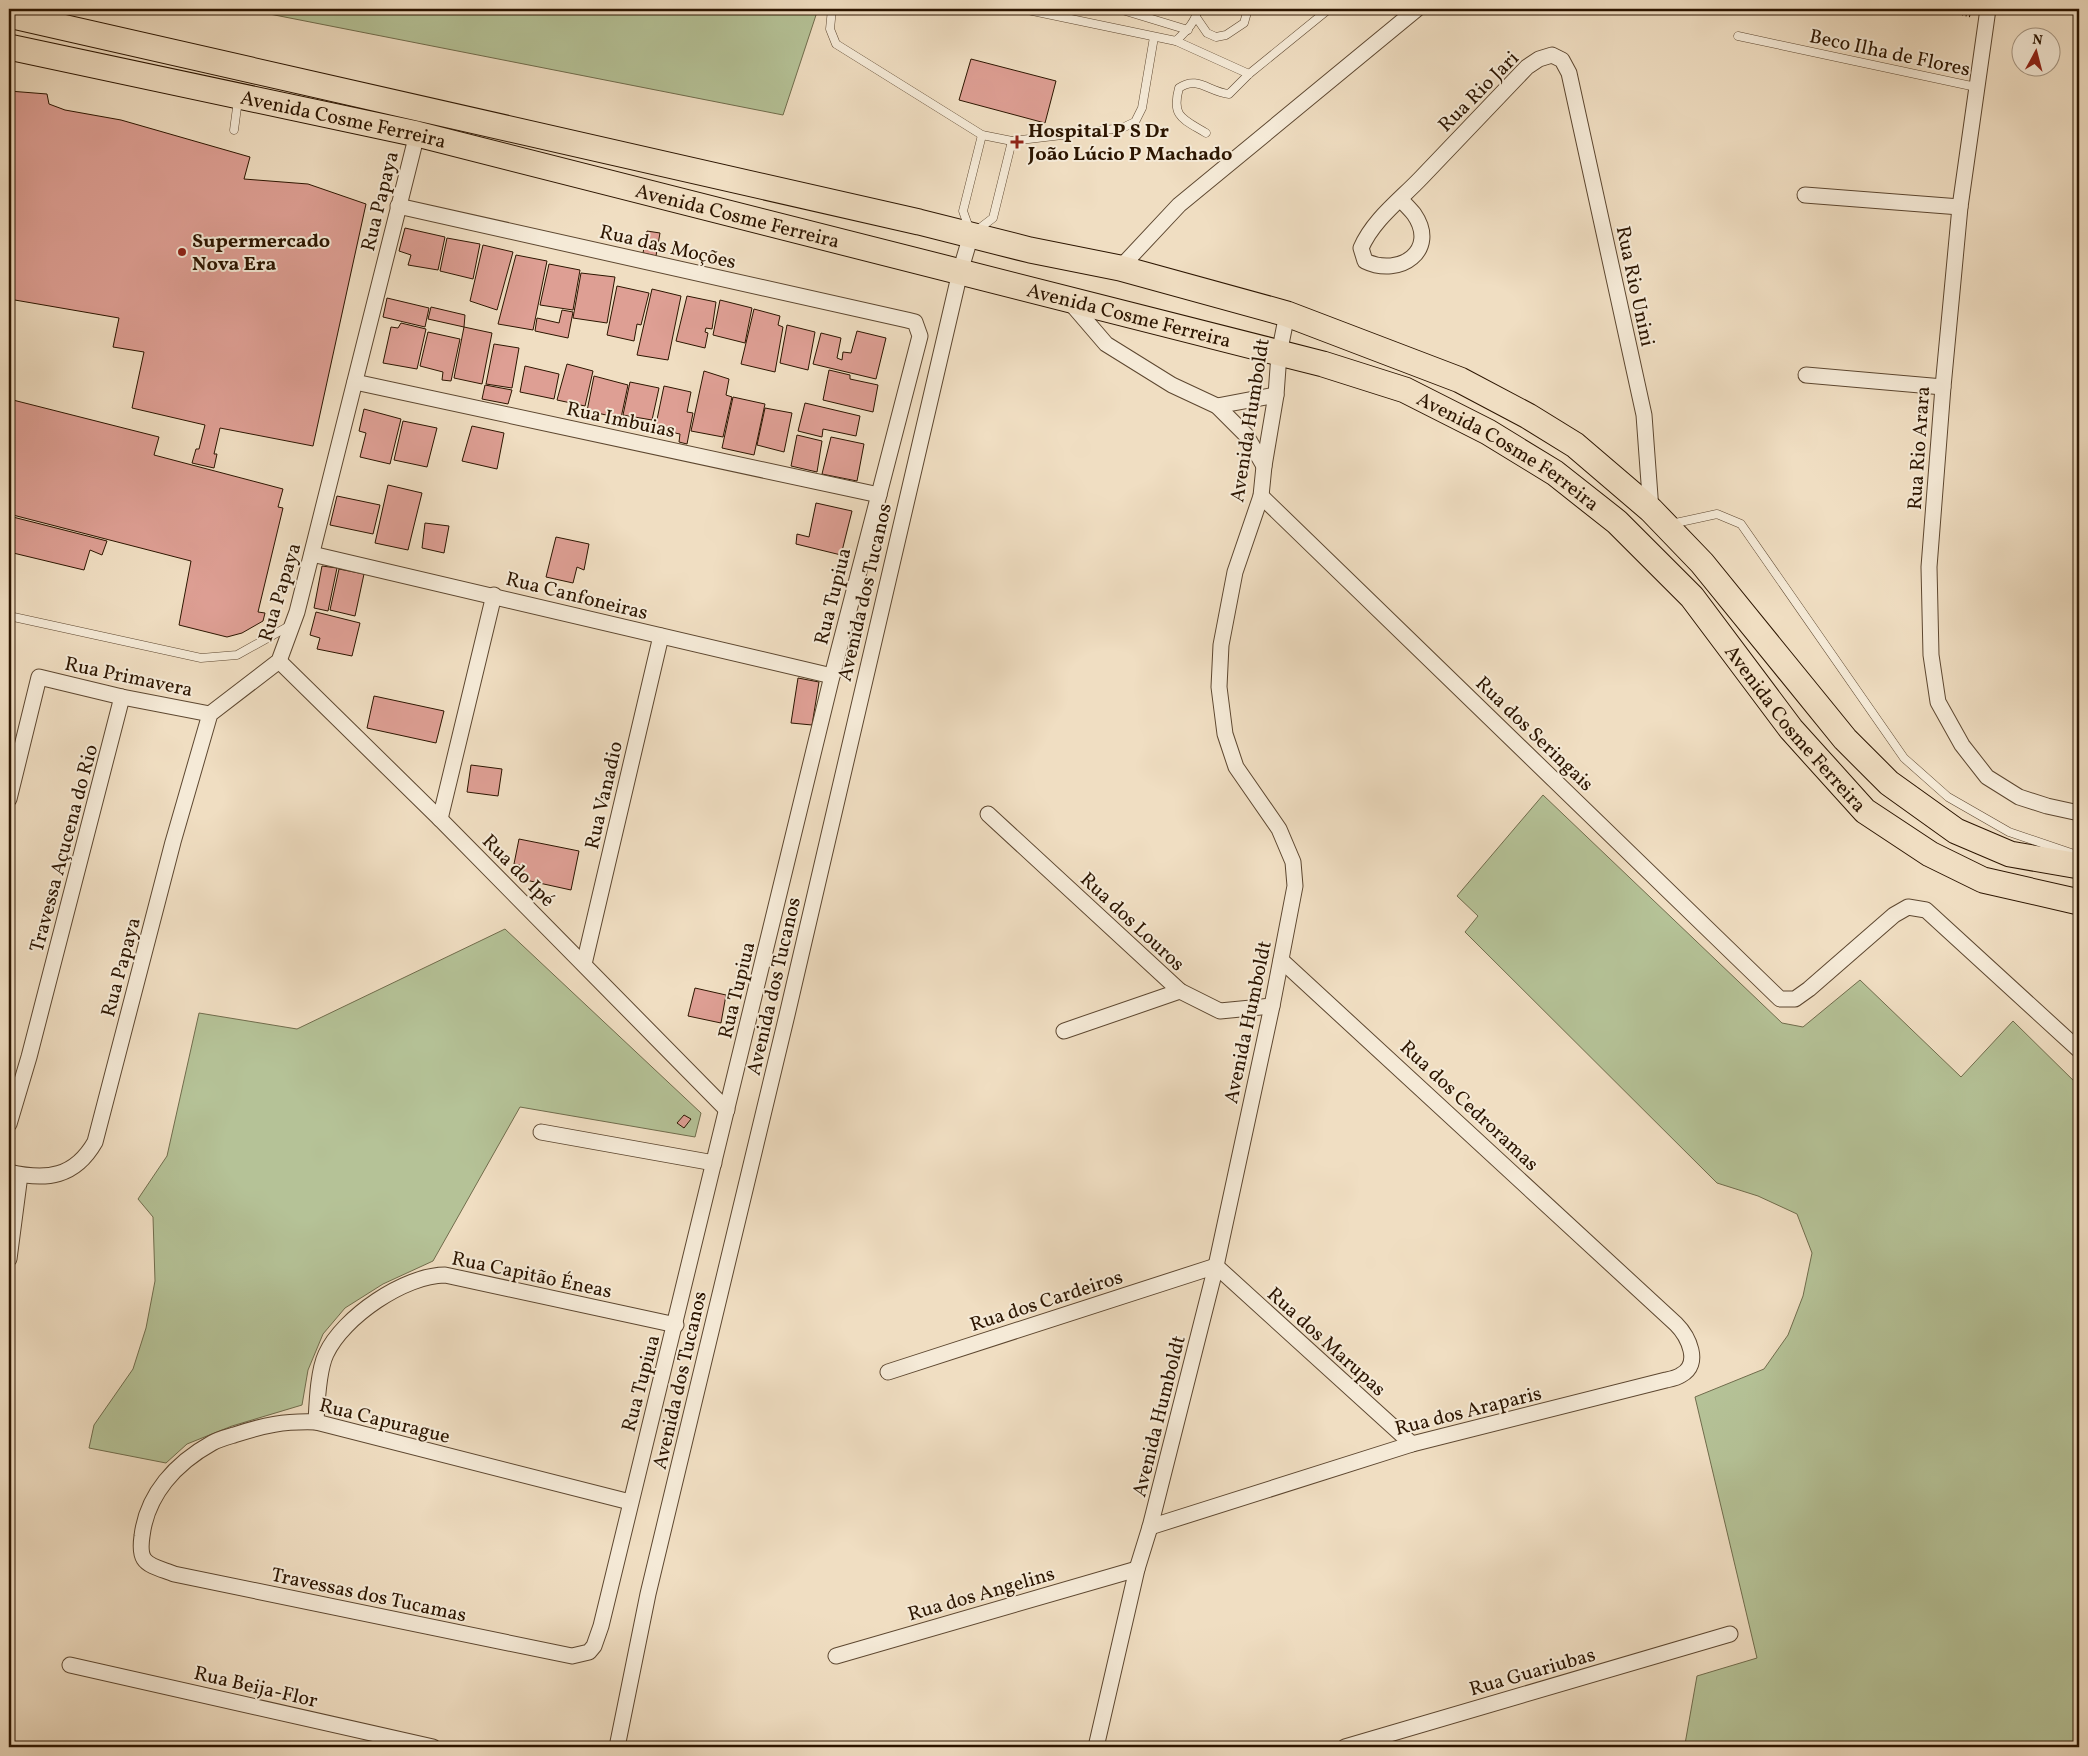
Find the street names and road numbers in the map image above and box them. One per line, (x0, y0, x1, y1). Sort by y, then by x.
street label: Beco Ilha de Flores (1807, 23, 1972, 85)
street label: Rua Rio Jari (1433, 46, 1526, 139)
street label: Avenida Cosme Ferreira (238, 85, 449, 157)
street label: Rua Papaya (355, 149, 407, 254)
street label: Avenida Cosme Ferreira (632, 178, 842, 257)
street label: Rua das Moções (597, 219, 739, 277)
street label: Rua Rio Unini (1608, 224, 1660, 349)
street label: Avenida Cosme Ferreira (1024, 277, 1234, 356)
street label: Avenida Humboldt (1224, 336, 1278, 504)
street label: Rua Rio Arara (1902, 385, 1938, 511)
street label: Avenida Cosme Ferreira (1411, 386, 1604, 519)
street label: Rua Imbuias (564, 396, 678, 446)
street label: Avenida dos Tucanos (832, 501, 900, 684)
street label: Rua Papaya (253, 540, 309, 646)
street label: Rua Tupiua (808, 545, 860, 648)
street label: Rua Canfoneiras (502, 566, 651, 628)
street label: Avenida Cosme Ferreira (1717, 640, 1872, 819)
street label: Rua Primavera (62, 651, 195, 705)
street label: Rua dos Seringais (1468, 671, 1599, 798)
street label: Rua Vanadio (579, 739, 631, 852)
street label: Travessa Açucena do Rio (24, 742, 106, 956)
street label: Rua do Ipé (475, 829, 560, 914)
street label: Rua dos Louros (1073, 866, 1190, 978)
street label: Avenida dos Tucanos (741, 895, 809, 1078)
street label: Rua Papaya (95, 915, 149, 1020)
street label: Rua Tupiua (712, 939, 764, 1042)
street label: Avenida Humboldt (1218, 939, 1280, 1106)
street label: Rua dos Cedroramas (1393, 1035, 1544, 1178)
street label: Rua Capitão Éneas (449, 1245, 614, 1307)
street label: Rua dos Cardeiros (967, 1264, 1127, 1340)
street label: Rua dos Marupas (1260, 1281, 1391, 1404)
street label: Avenida dos Tucanos (647, 1289, 715, 1472)
street label: Rua Tupiua (616, 1332, 668, 1435)
street label: Avenida Humboldt (1126, 1333, 1194, 1500)
street label: Rua dos Araparis (1392, 1380, 1545, 1444)
street label: Rua Capurague (316, 1392, 453, 1452)
street label: Rua dos Angelins (905, 1561, 1058, 1629)
street label: Travessas dos Tucamas (268, 1562, 469, 1630)
street label: Rua Guariubas (1466, 1642, 1599, 1704)
street label: Rua Beija-Flor (191, 1660, 320, 1716)

